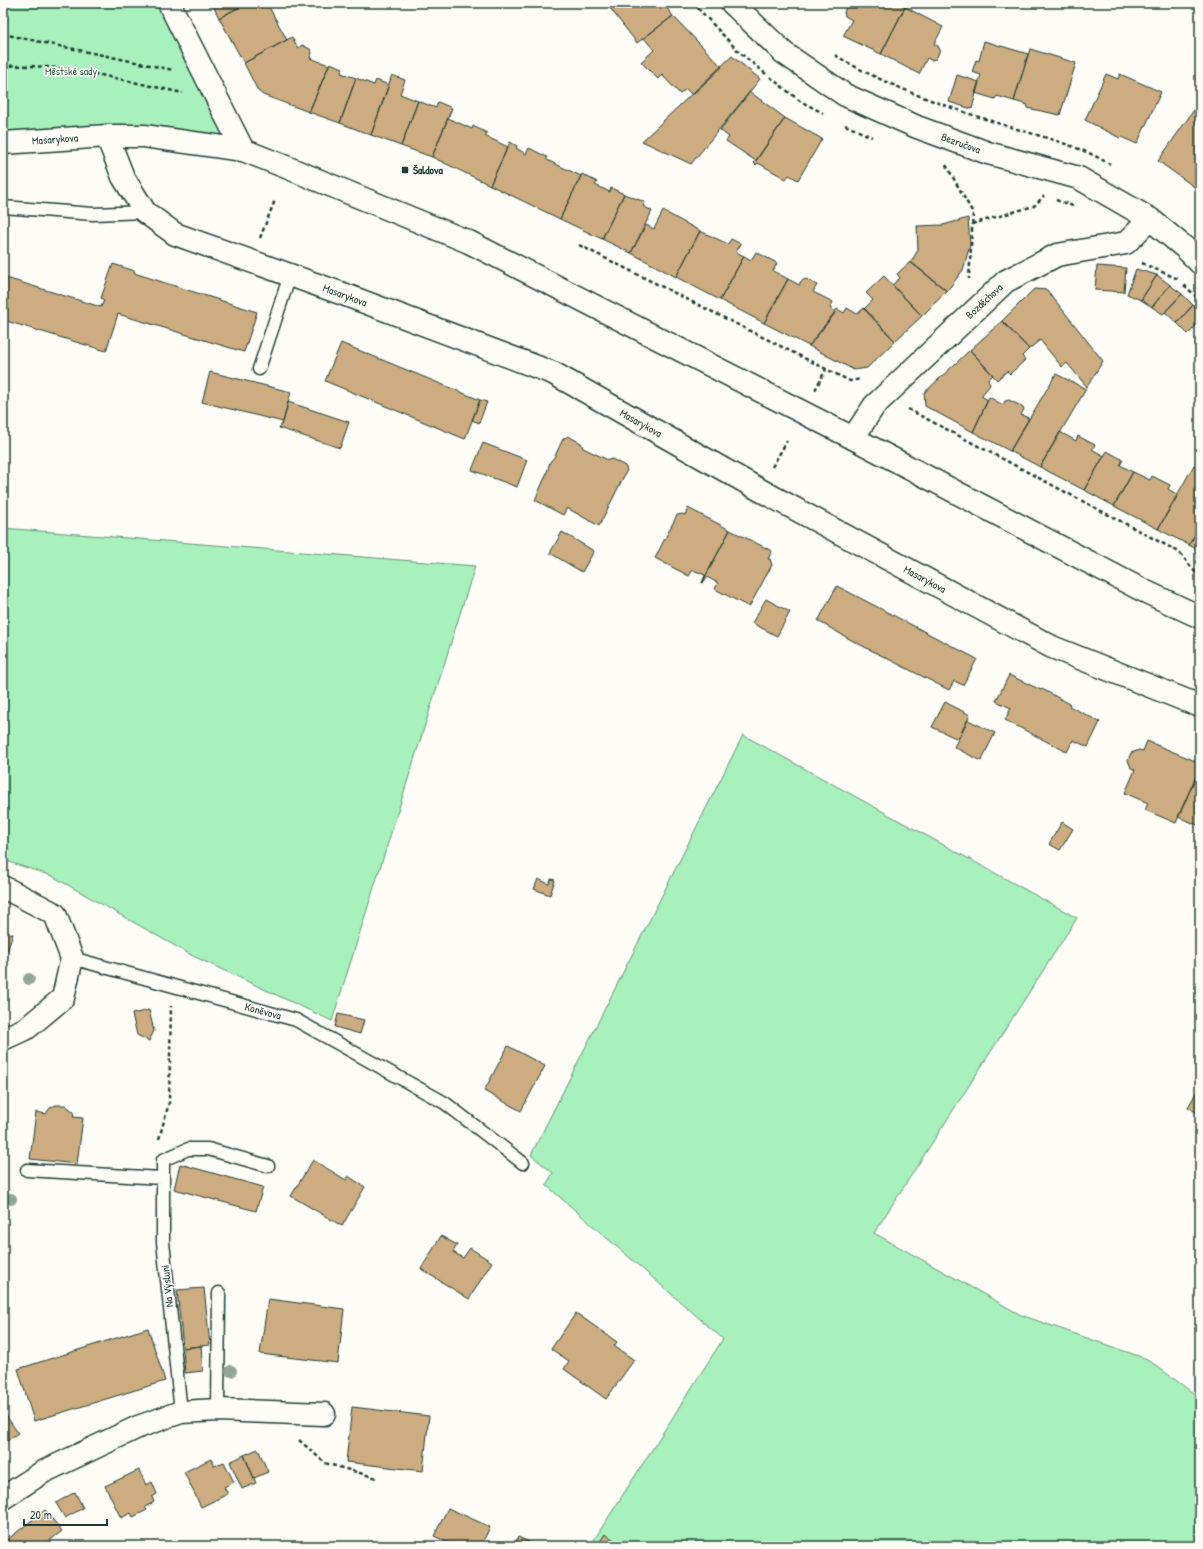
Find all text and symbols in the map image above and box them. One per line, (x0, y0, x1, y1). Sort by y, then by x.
park label: Městské sady (45, 64, 97, 78)
street label: Bezručova (939, 129, 983, 157)
street label: Masarykova (32, 130, 79, 148)
place label: Šaldova (413, 163, 443, 177)
marker: Šaldova (400, 165, 410, 175)
street label: Bozděchova (963, 280, 1006, 322)
street label: Masarykova (321, 281, 370, 310)
street label: Masarykova (617, 406, 665, 441)
street label: Masarykova (901, 562, 949, 596)
street label: Koněvova (243, 999, 283, 1023)
street label: Na Výsluní (158, 1264, 176, 1308)
scale bar (24, 1501, 107, 1527)
text: 20 m (30, 1506, 52, 1523)

